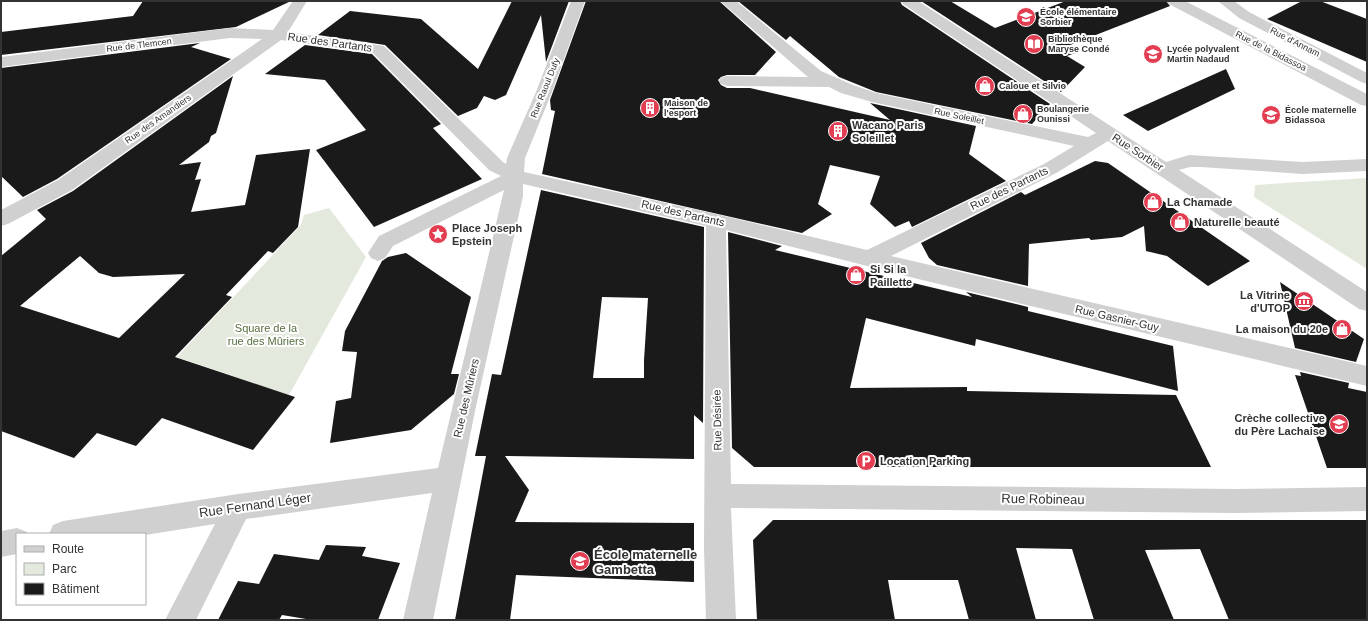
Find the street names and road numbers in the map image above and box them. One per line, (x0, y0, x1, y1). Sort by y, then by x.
street label: Rue d'Annam (1269, 25, 1321, 59)
street label: Rue de la Bidassoa (1234, 29, 1308, 73)
street label: Rue des Partants (287, 30, 373, 54)
street label: Rue de Tlemcen (106, 36, 172, 54)
street label: Rue Raoul Dufy (528, 56, 562, 119)
street label: Rue des Amandiers (123, 92, 193, 146)
street label: Rue Soleillet (933, 106, 985, 126)
street label: Rue Sorbier (1110, 131, 1166, 173)
street label: Rue des Partants (968, 164, 1050, 212)
street label: Rue des Partants (640, 198, 726, 229)
street label: Rue Gasnier-Guy (1074, 303, 1161, 334)
street label: Rue des Mûriers (451, 357, 481, 439)
street label: Rue Désirée (710, 389, 724, 451)
street label: Rue Fernand Léger (198, 490, 313, 520)
street label: Rue Robineau (1001, 491, 1085, 507)

